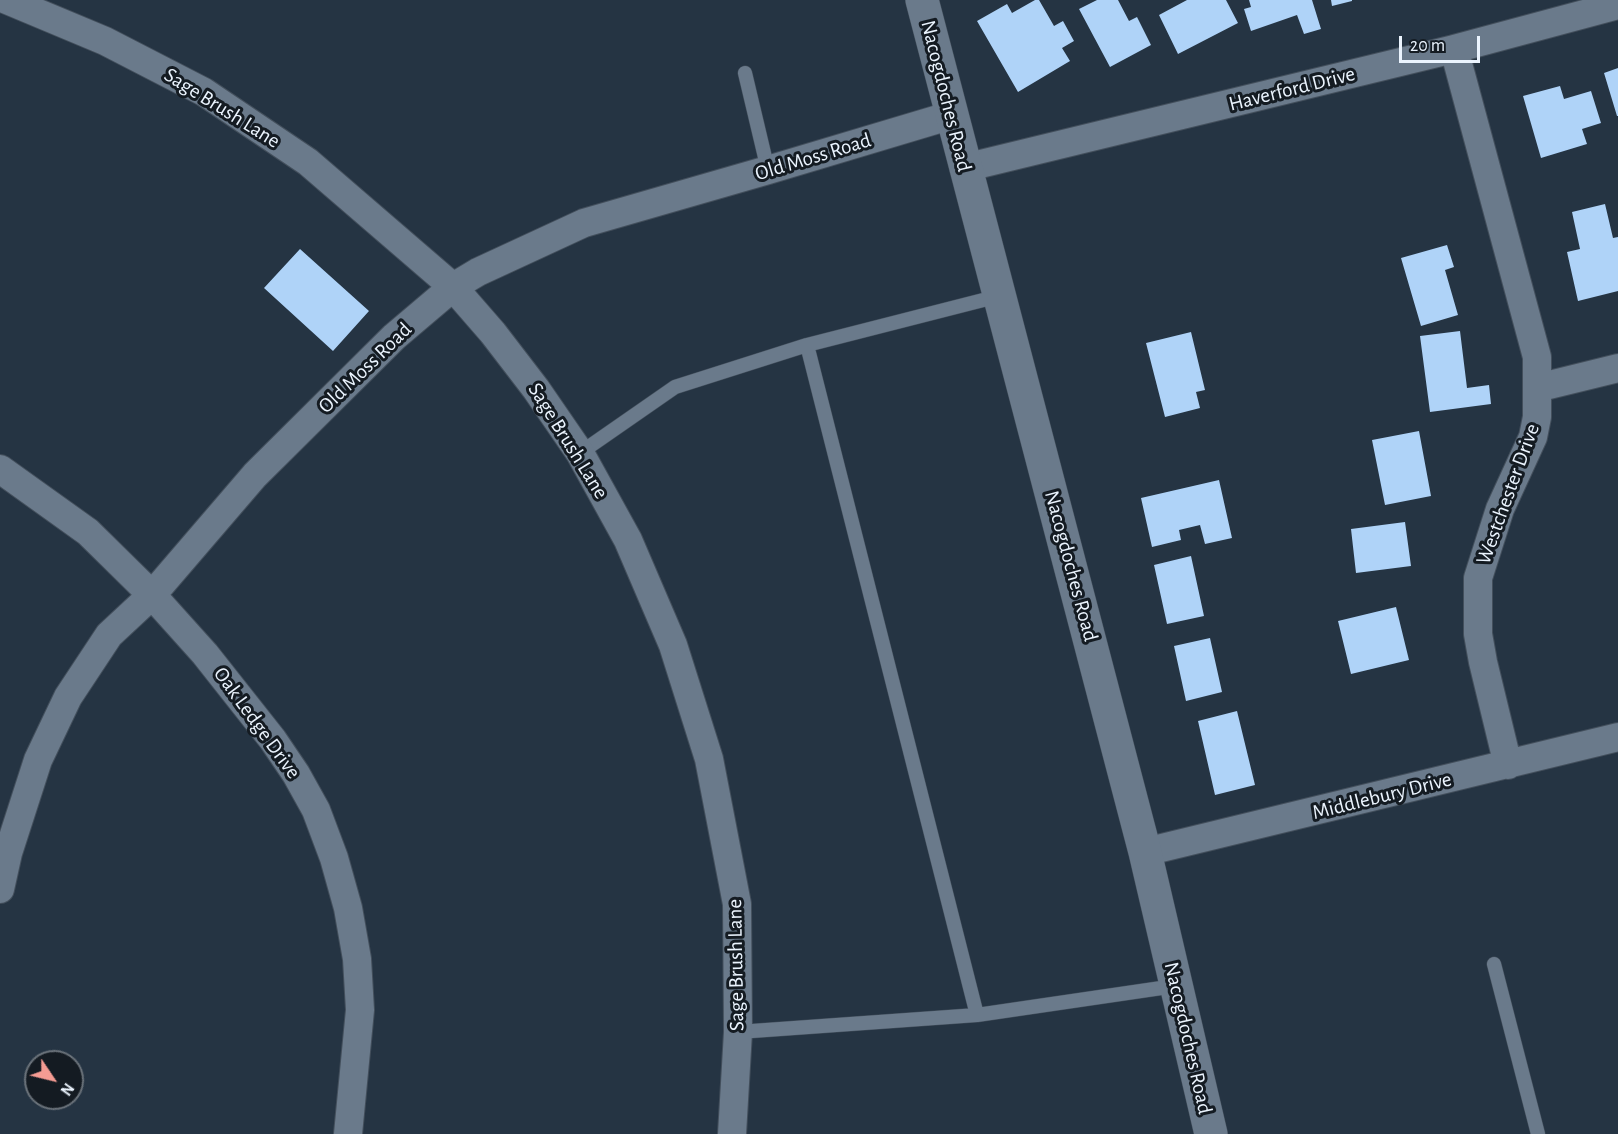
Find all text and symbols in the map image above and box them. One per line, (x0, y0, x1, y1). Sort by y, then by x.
street label: Nacogdoches Road (915, 18, 977, 174)
scale bar (1402, 24, 1483, 62)
text: 20 m (1410, 37, 1445, 55)
street label: Haverford Drive (1226, 61, 1358, 117)
street label: Sage Brush Lane (159, 62, 285, 154)
street label: Old Moss Road (752, 127, 874, 187)
street label: Old Moss Road (313, 317, 417, 419)
street label: Sage Brush Lane (522, 378, 614, 504)
street label: Westchester Drive (1471, 420, 1545, 568)
street label: Nacogdoches Road (1039, 488, 1103, 644)
street label: Oak Ledge Drive (208, 662, 306, 784)
street label: Middlebury Drive (1310, 767, 1454, 825)
street label: Sage Brush Lane (722, 899, 750, 1031)
street label: Nacogdoches Road (1158, 960, 1218, 1116)
north arrow (24, 1050, 84, 1110)
text: N (57, 1080, 77, 1098)

